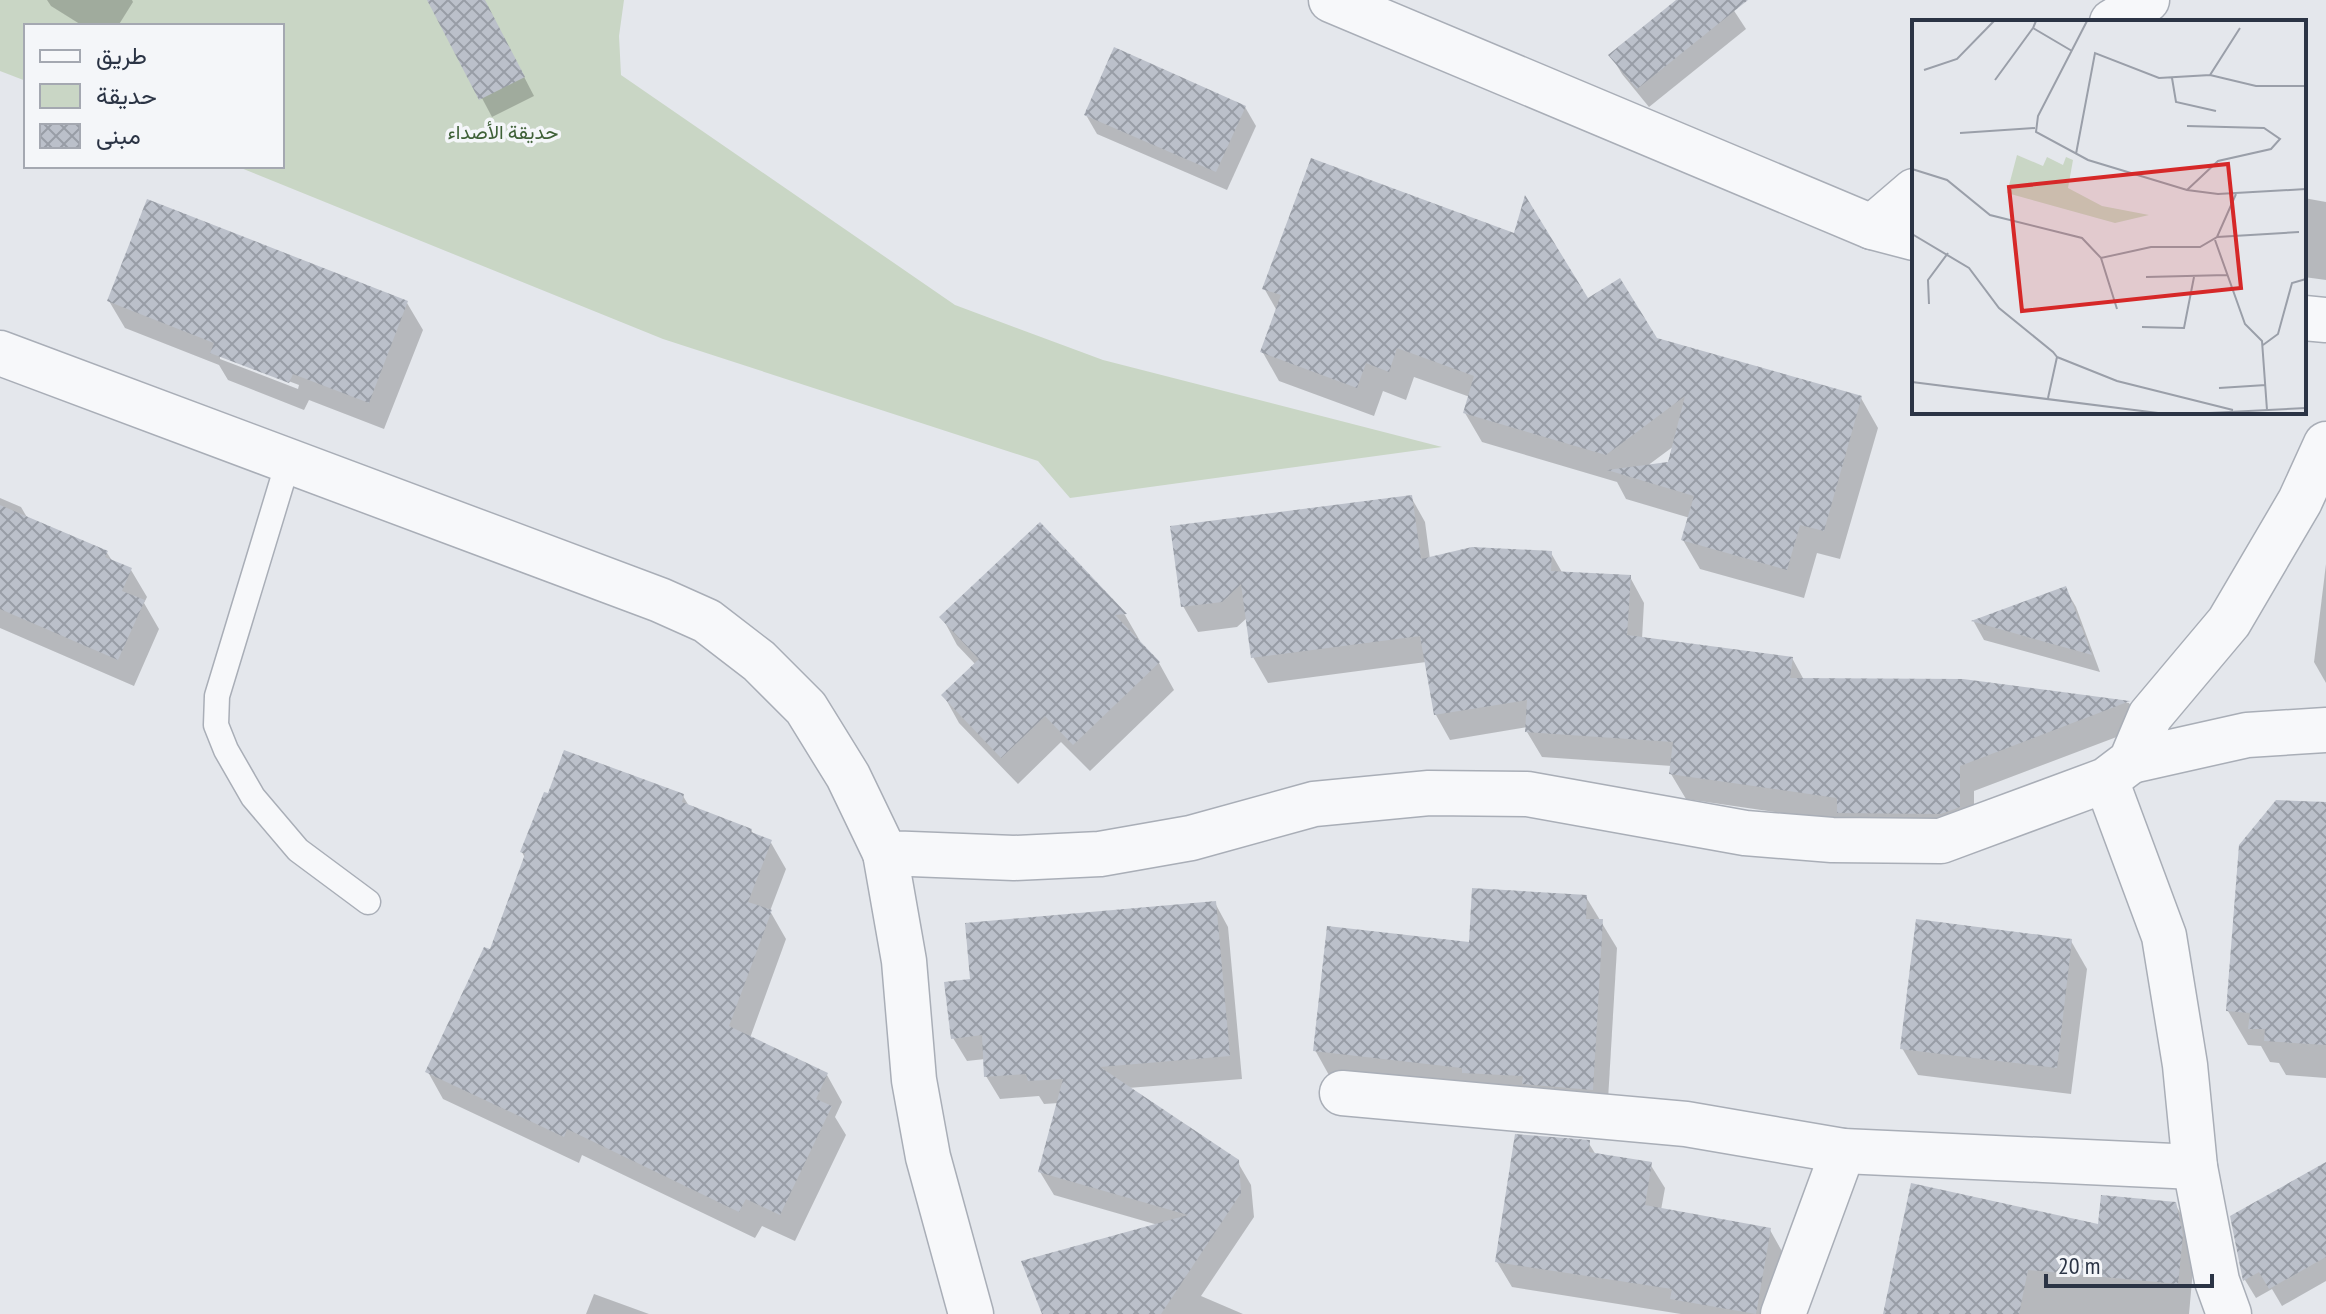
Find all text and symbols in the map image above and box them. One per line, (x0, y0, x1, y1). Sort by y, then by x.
inset map (1912, 20, 2306, 414)
legend (24, 24, 284, 168)
text: طريق (96, 40, 147, 71)
text: حديقة (96, 80, 157, 111)
park label: حديقة الأصداء (448, 119, 558, 145)
text: مبنى (96, 120, 141, 151)
scale bar (2046, 1238, 2212, 1288)
text: 20 m (2058, 1250, 2100, 1281)

